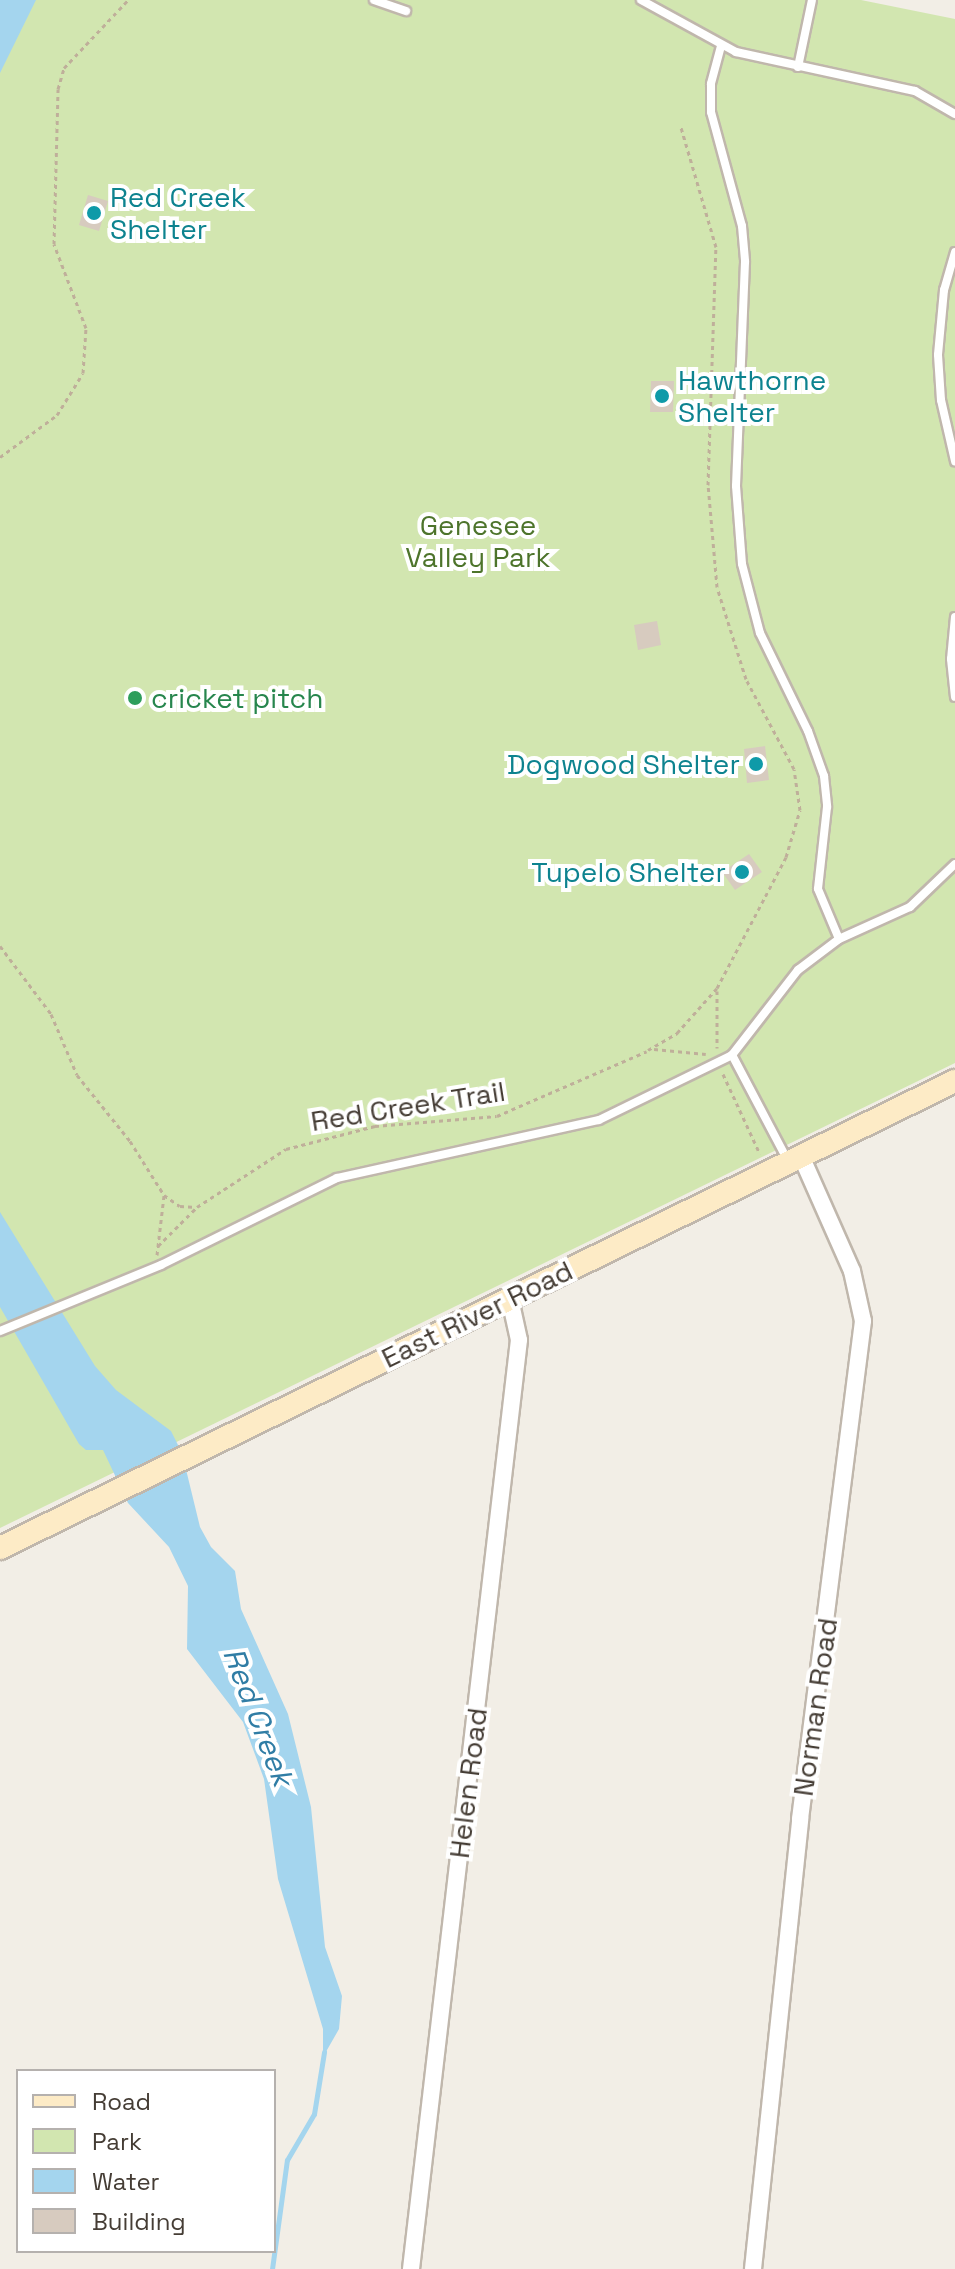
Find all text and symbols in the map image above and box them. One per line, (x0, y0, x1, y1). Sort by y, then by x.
place label: Red Creek Shelter (110, 180, 246, 246)
marker: Red Creek Shelter (85, 204, 103, 222)
place label: Hawthorne Shelter (678, 363, 826, 429)
marker: Hawthorne Shelter (653, 387, 671, 405)
park label: Genesee Valley Park (405, 508, 551, 574)
place label: cricket pitch (151, 681, 324, 715)
marker: cricket pitch (126, 689, 144, 707)
place label: Dogwood Shelter (507, 747, 740, 781)
marker: Dogwood Shelter (747, 755, 765, 773)
place label: Tupelo Shelter (531, 855, 726, 889)
marker: Tupelo Shelter (733, 863, 751, 881)
street label: Red Creek Trail (308, 1074, 508, 1138)
street label: East River Road (376, 1253, 578, 1375)
street label: Norman Road (786, 1616, 844, 1798)
water label: Red Creek (215, 1643, 301, 1791)
street label: Helen Road (442, 1706, 494, 1860)
legend (16, 2069, 276, 2253)
text: Road (92, 2086, 151, 2117)
text: Park (92, 2126, 142, 2157)
text: Water (92, 2166, 160, 2197)
text: Building (92, 2206, 186, 2237)

